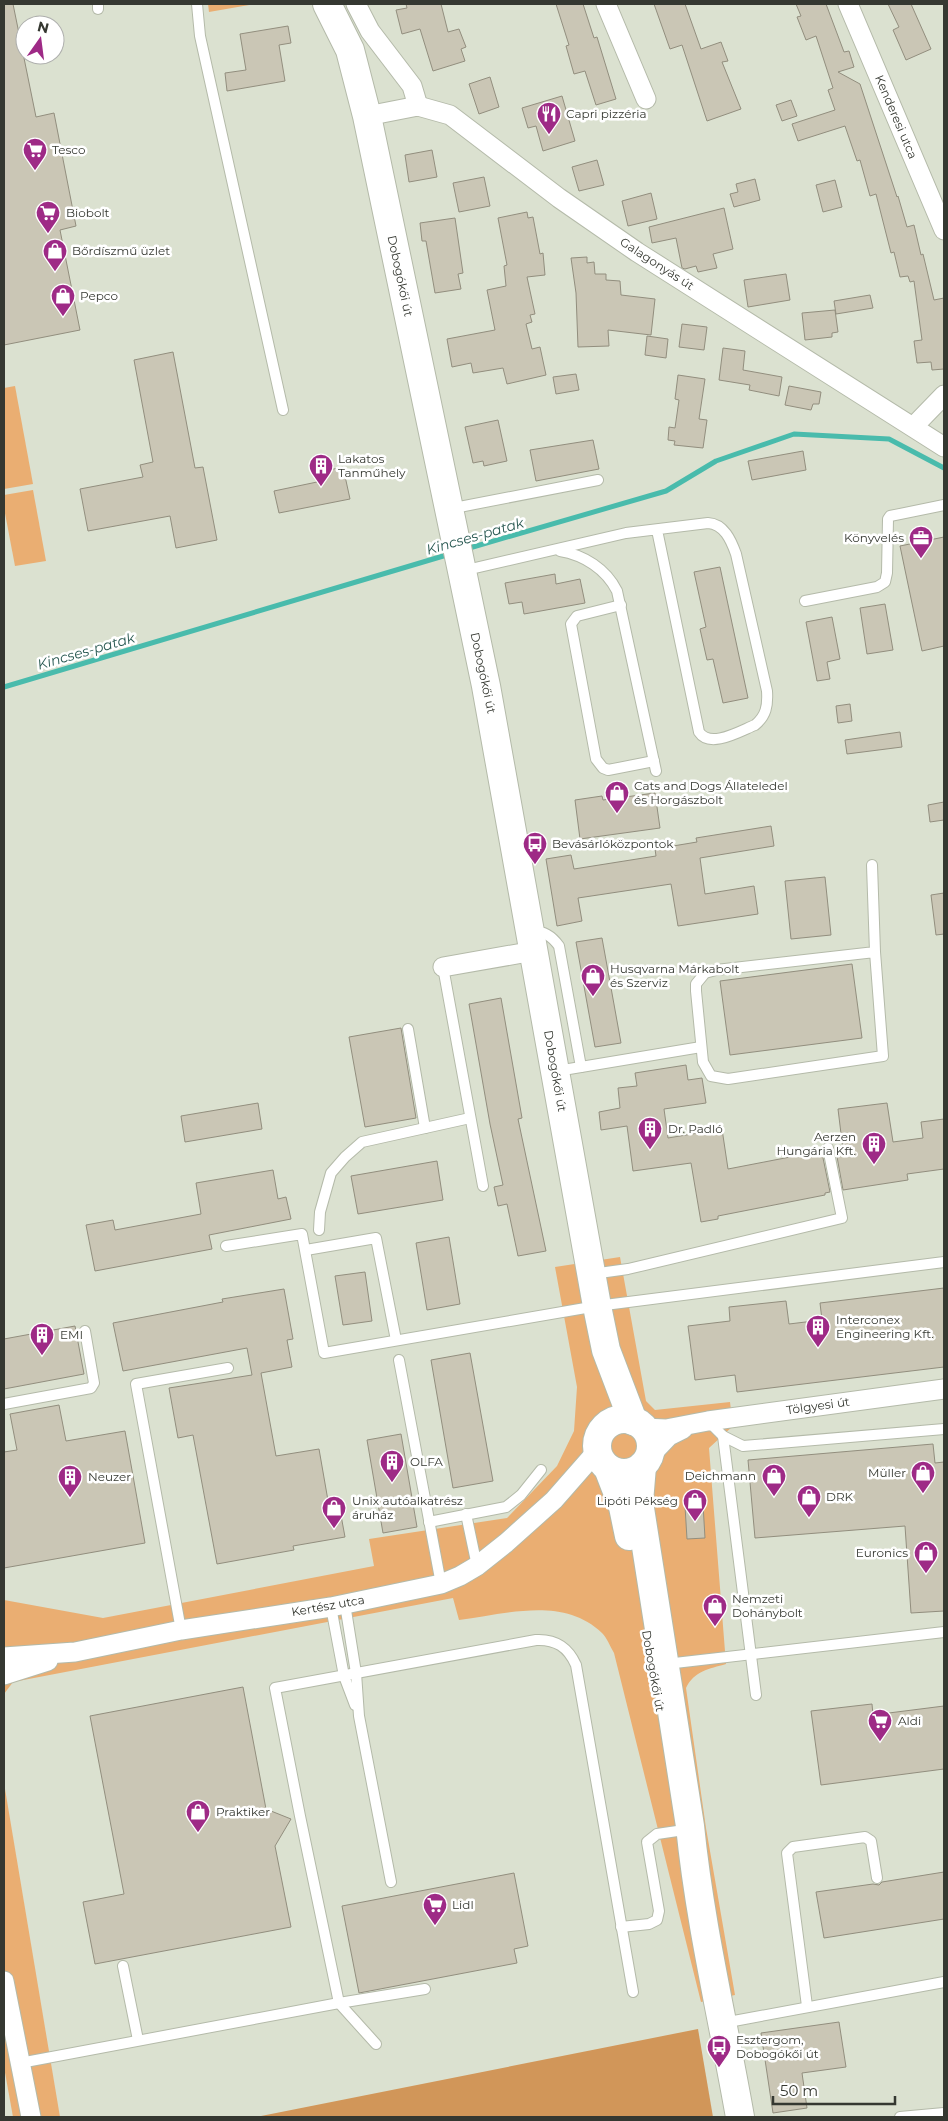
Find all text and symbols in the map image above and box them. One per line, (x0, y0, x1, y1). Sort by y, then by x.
north arrow (15, 15, 65, 65)
text: N (35, 17, 51, 37)
street label: Kenderesi utca (872, 73, 921, 161)
restaurant icon: Capri pizzéria (536, 101, 562, 135)
place label: Capri pizzéria (566, 106, 647, 121)
supermarket icon: Tesco (22, 137, 48, 171)
place label: Tesco (52, 142, 86, 157)
supermarket icon: Biobolt (35, 200, 61, 234)
place label: Biobolt (66, 205, 110, 220)
street label: Dobogókői út (385, 234, 416, 318)
street label: Galagonyás út (617, 234, 697, 293)
shop icon: Bőrdíszmű üzlet (42, 238, 68, 272)
place label: Bőrdíszmű üzlet (72, 243, 170, 258)
shop icon: Pepco (50, 283, 76, 317)
place label: Pepco (80, 288, 118, 303)
place label: Lakatos Tanműhely (338, 451, 406, 480)
building icon: Lakatos Tanműhely (308, 453, 334, 487)
water label: Kincses-patak (424, 513, 527, 559)
office icon: Könyvelés (908, 525, 934, 559)
place label: Könyvelés (844, 530, 904, 545)
water label: Kincses-patak (35, 628, 138, 674)
street label: Dobogókői út (468, 631, 499, 715)
place label: Cats and Dogs Állateledel és Horgászbolt (634, 778, 788, 807)
shop icon: Cats and Dogs Állateledel és Horgászbolt (604, 780, 630, 814)
bus stop icon: Bevásárlóközpontok (522, 831, 548, 865)
place label: Bevásárlóközpontok (552, 836, 674, 851)
place label: Husqvarna Márkabolt és Szerviz (610, 961, 739, 990)
shop icon: Husqvarna Márkabolt és Szerviz (580, 963, 606, 997)
street label: Dobogókői út (541, 1029, 570, 1113)
building icon: Dr. Padló (637, 1116, 663, 1150)
place label: Dr. Padló (668, 1121, 723, 1136)
place label: Aerzen Hungária Kft. (776, 1129, 856, 1158)
building icon: Aerzen Hungária Kft. (861, 1131, 887, 1165)
place label: Interconex Engineering Kft. (836, 1312, 934, 1341)
building icon: Interconex Engineering Kft. (805, 1314, 831, 1348)
building icon: EMI (29, 1322, 55, 1356)
place label: EMI (60, 1327, 83, 1342)
street label: Tölgyesi út (785, 1394, 851, 1417)
building icon: OLFA (379, 1449, 405, 1483)
place label: OLFA (410, 1454, 443, 1469)
shop icon: Müller (910, 1460, 936, 1494)
shop icon: Deichmann (761, 1463, 787, 1497)
building icon: Neuzer (57, 1464, 83, 1498)
place label: Müller (868, 1465, 906, 1480)
place label: Deichmann (685, 1468, 756, 1483)
place label: Neuzer (88, 1469, 131, 1484)
shop icon: DRK (796, 1484, 822, 1518)
shop icon: Lipóti Pékség (682, 1488, 708, 1522)
place label: DRK (826, 1489, 854, 1504)
place label: Unix autóalkatrész áruház (352, 1493, 463, 1522)
place label: Lipóti Pékség (597, 1493, 678, 1508)
shop icon: Unix autóalkatrész áruház (321, 1495, 347, 1529)
shop icon: Euronics (913, 1540, 939, 1574)
place label: Euronics (856, 1545, 908, 1560)
place label: Nemzeti Dohánybolt (732, 1591, 803, 1620)
street label: Kertész utca (290, 1592, 366, 1619)
shop icon: Nemzeti Dohánybolt (702, 1593, 728, 1627)
street label: Dobogókői út (639, 1629, 668, 1713)
supermarket icon: Aldi (867, 1708, 893, 1742)
place label: Aldi (898, 1713, 921, 1728)
shop icon: Praktiker (185, 1799, 211, 1833)
place label: Praktiker (216, 1804, 270, 1819)
supermarket icon: Lidl (422, 1892, 448, 1926)
place label: Lidl (452, 1897, 474, 1912)
place label: Esztergom, Dobogókői út (736, 2032, 819, 2061)
bus stop icon: Esztergom, Dobogókői út (706, 2034, 732, 2068)
scale bar (773, 2074, 896, 2106)
text: 50 m (780, 2081, 818, 2100)

